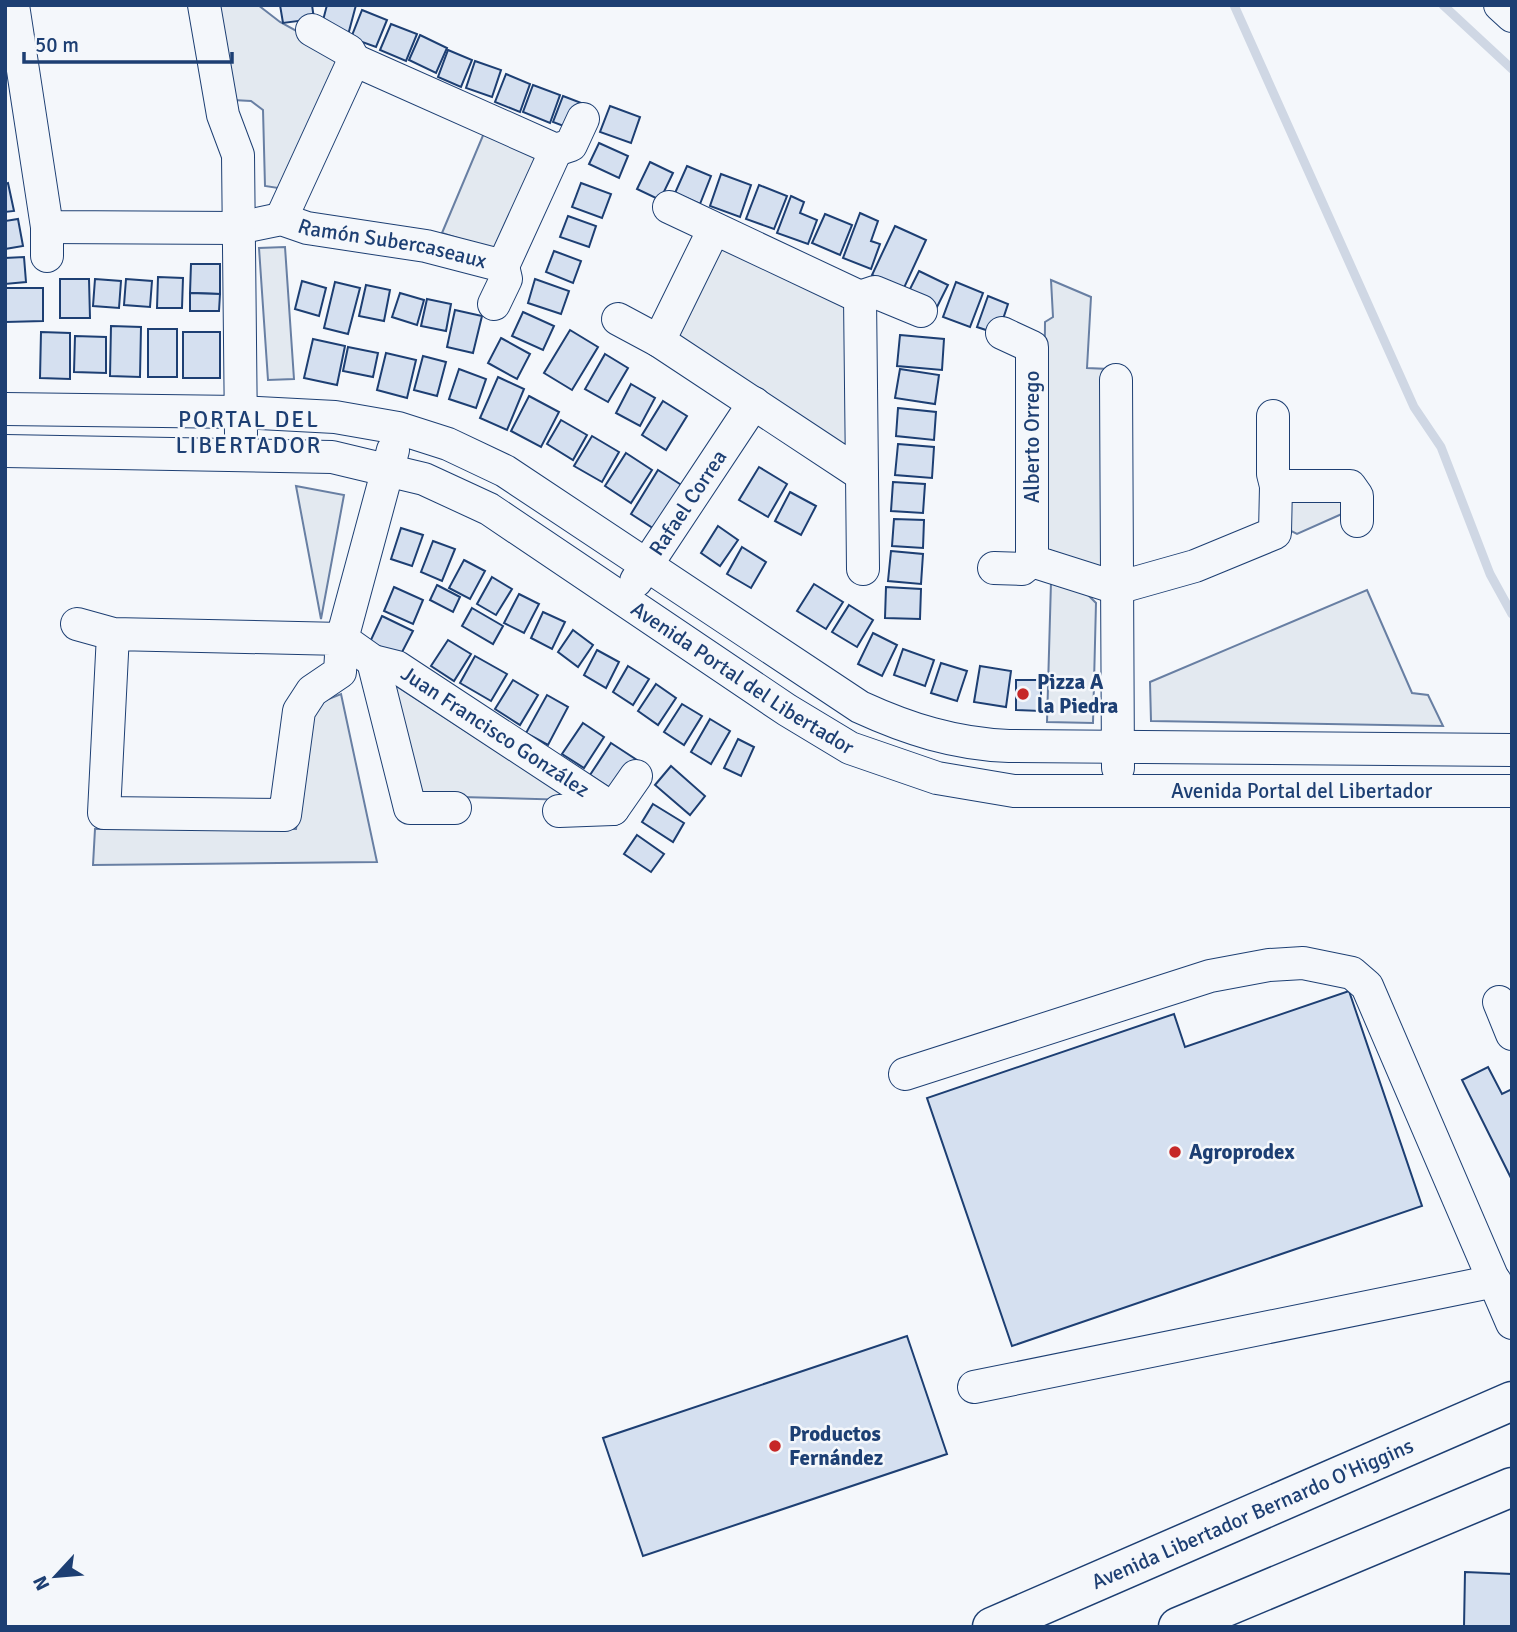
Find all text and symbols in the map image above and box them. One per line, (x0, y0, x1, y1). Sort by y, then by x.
scale bar (24, 21, 233, 65)
text: 50 m (35, 32, 79, 58)
street label: Ramón Subercaseaux (295, 213, 490, 274)
street label: Alberto Orrego (1019, 371, 1045, 503)
district label: PORTAL DEL LIBERTADOR (176, 405, 322, 460)
street label: Rafael Correa (643, 445, 732, 561)
street label: Avenida Portal del Libertador (626, 596, 859, 761)
street label: Juan Francisco González (396, 660, 594, 803)
place label: Pizza A la Piedra (1037, 669, 1119, 719)
marker: Pizza A la Piedra (1015, 686, 1031, 702)
street label: Avenida Portal del Libertador (1171, 778, 1433, 804)
place label: Agroprodex (1189, 1139, 1295, 1165)
marker: Agroprodex (1167, 1144, 1183, 1160)
place label: Productos Fernández (789, 1421, 883, 1471)
street label: Avenida Libertador Bernardo O'Higgins (1088, 1432, 1417, 1595)
marker: Productos Fernández (767, 1438, 783, 1454)
north arrow (21, 1541, 91, 1611)
text: N (28, 1572, 55, 1594)

